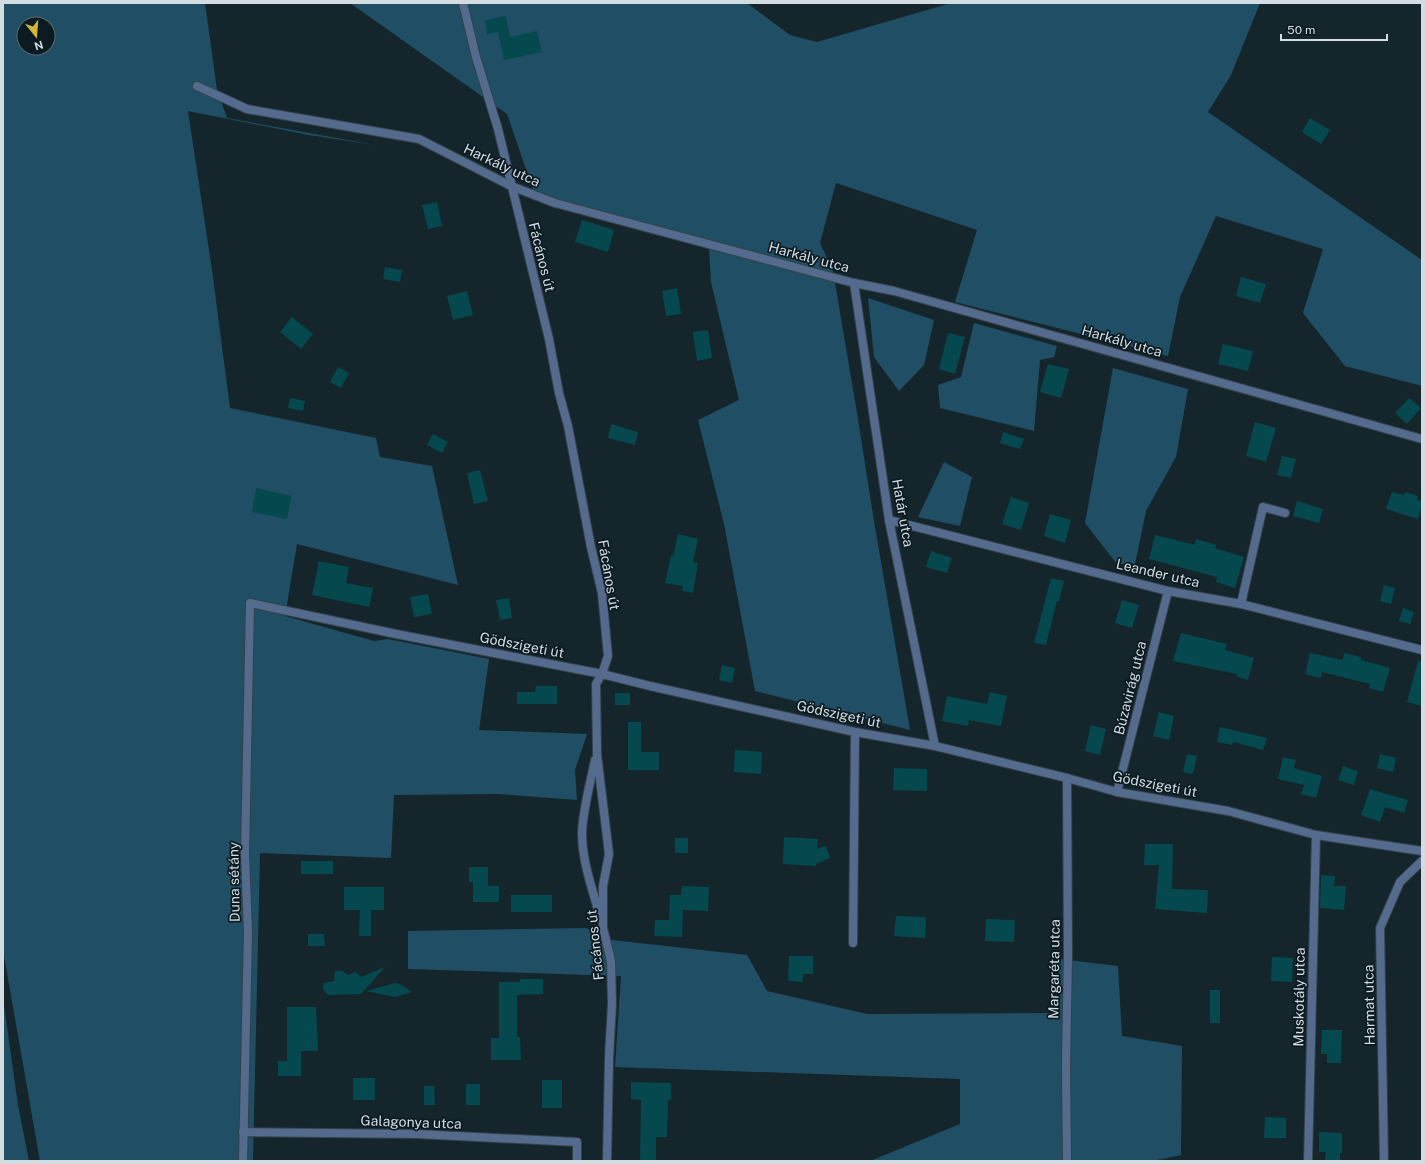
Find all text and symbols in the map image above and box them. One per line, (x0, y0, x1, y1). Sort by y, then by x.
north arrow (16, 16, 56, 56)
scale bar (1281, 16, 1387, 42)
text: 50 m (1287, 23, 1315, 37)
text: N (33, 39, 45, 53)
street label: Harkály utca (461, 140, 543, 190)
street label: Fácános út (526, 221, 558, 293)
street label: Harkály utca (767, 239, 851, 275)
street label: Harkály utca (1080, 322, 1164, 360)
street label: Határ utca (889, 478, 917, 548)
street label: Fácános út (595, 539, 623, 611)
street label: Leander utca (1115, 556, 1201, 590)
street label: Gödszigeti út (478, 629, 566, 661)
street label: Búzavirág utca (1111, 639, 1149, 737)
street label: Gödszigeti út (795, 697, 883, 731)
street label: Gödszigeti út (1111, 768, 1199, 800)
street label: Duna sétány (225, 841, 243, 922)
street label: Fácános út (583, 909, 607, 981)
street label: Margaréta utca (1045, 919, 1063, 1019)
street label: Muskotály utca (1290, 947, 1308, 1047)
street label: Harmat utca (1360, 964, 1378, 1046)
street label: Galagonya utca (360, 1112, 462, 1132)

